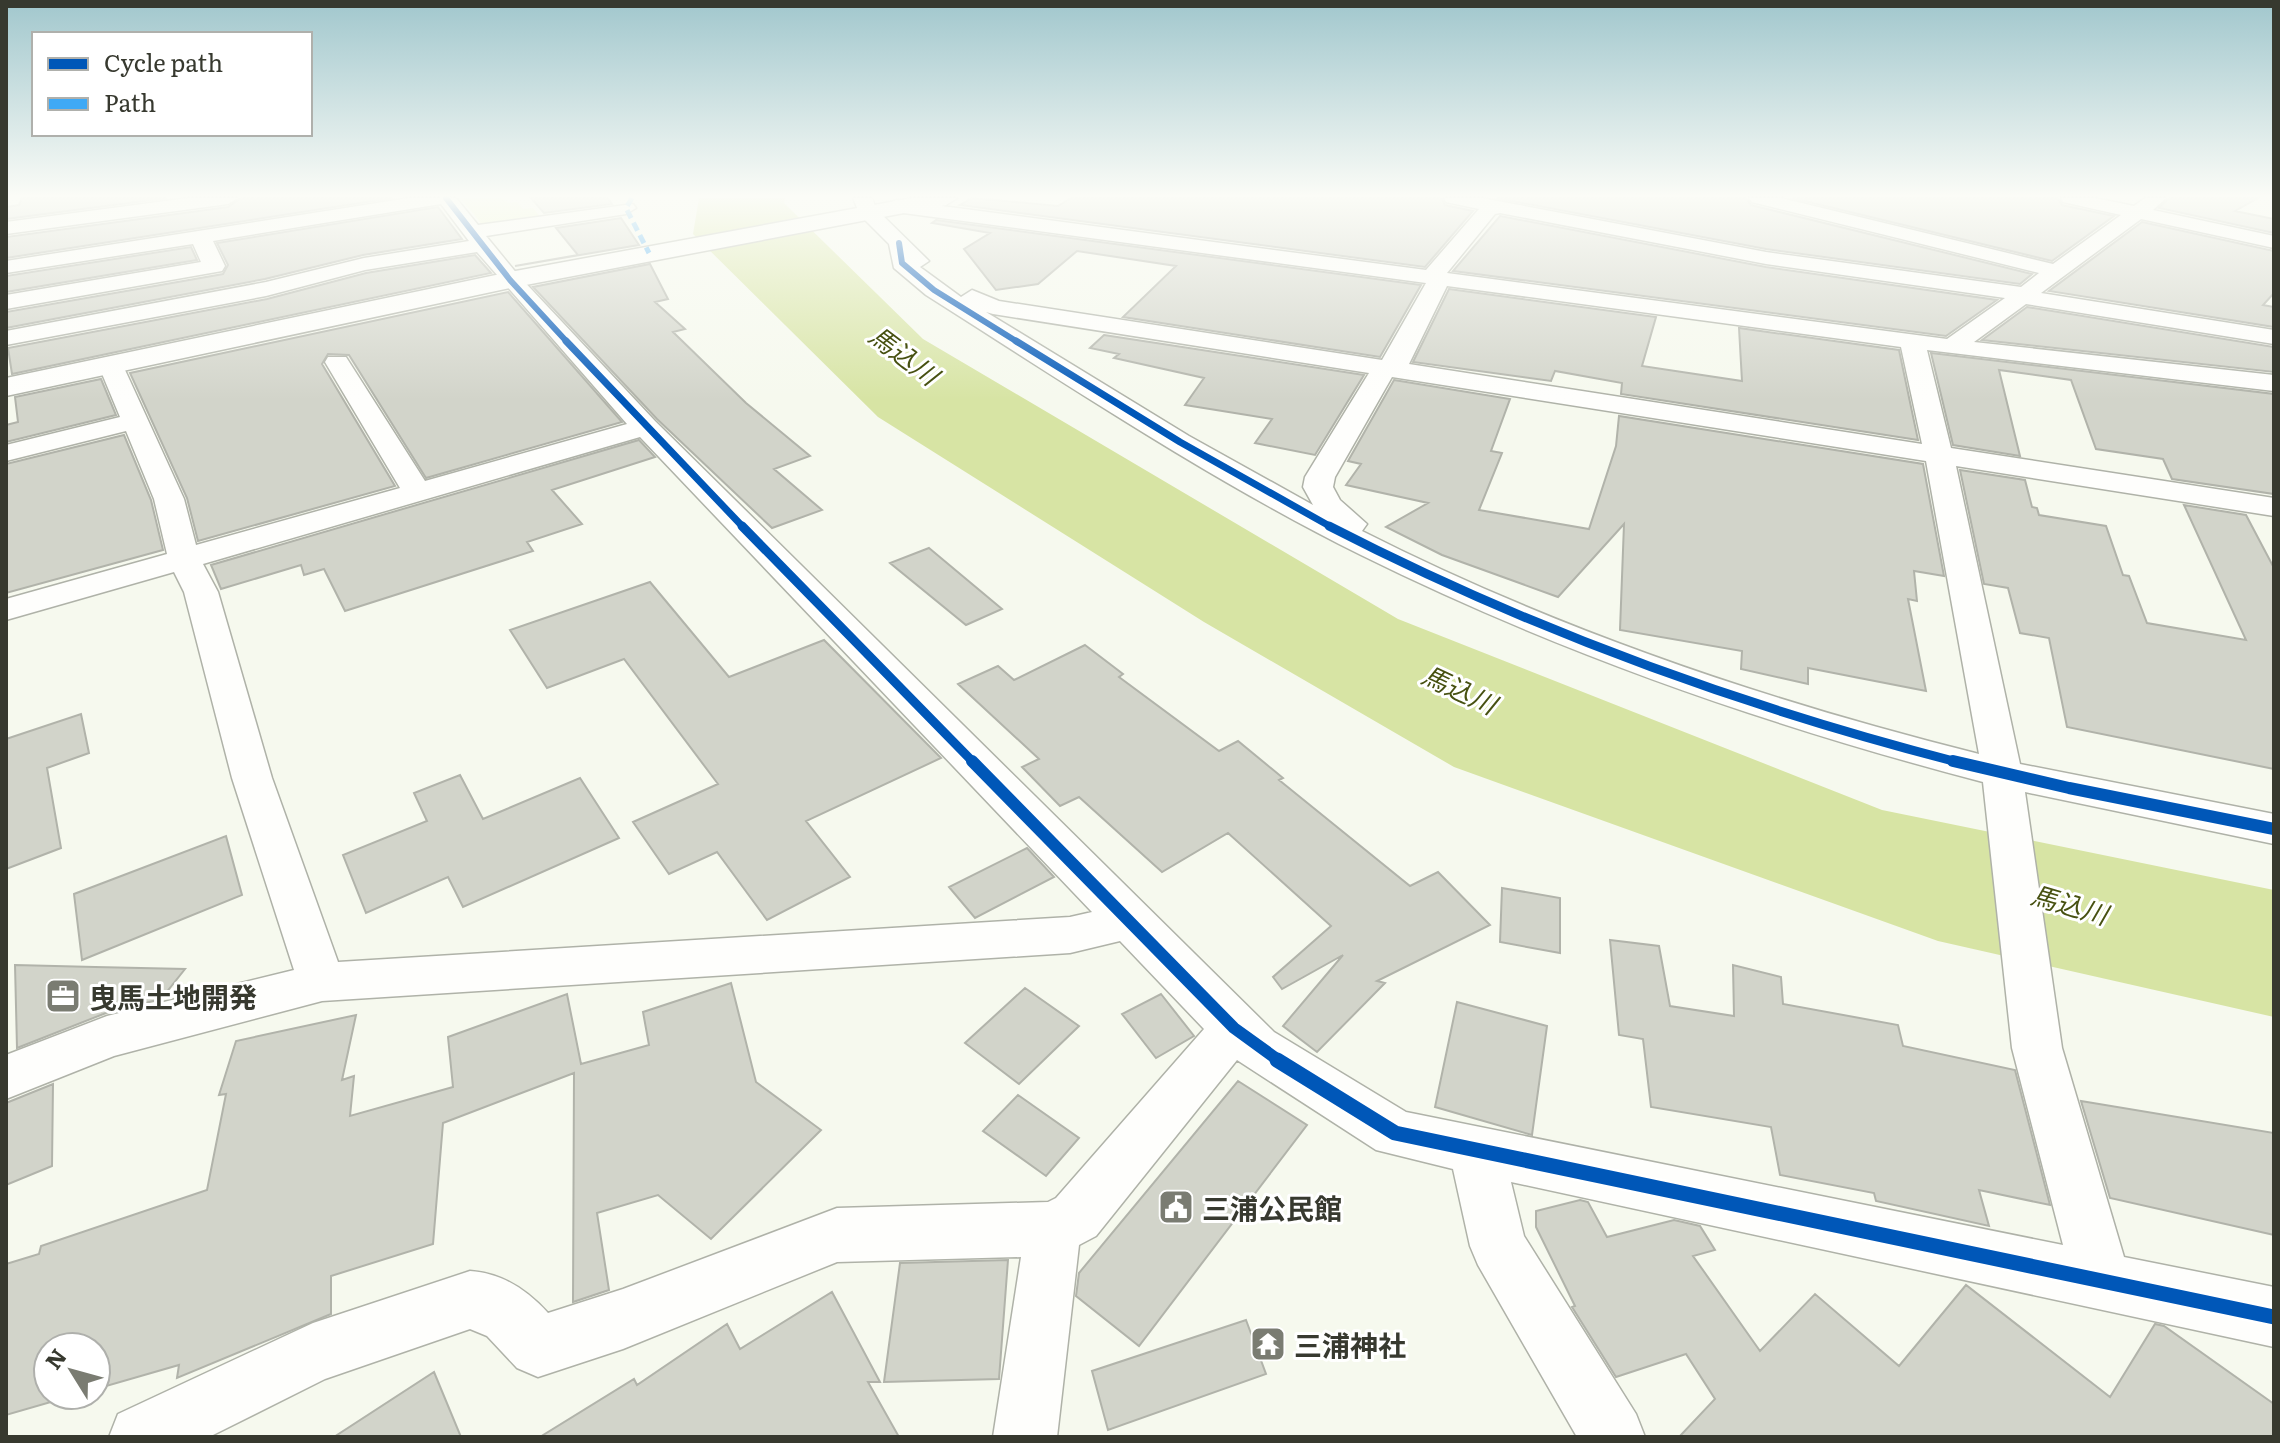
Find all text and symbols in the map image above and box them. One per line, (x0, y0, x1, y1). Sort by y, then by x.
legend (32, 32, 312, 136)
text: Cycle path (104, 44, 223, 79)
text: Path (104, 84, 156, 119)
water label: 馬込川 (862, 315, 950, 395)
water label: 馬込川 (1416, 654, 1506, 723)
water label: 馬込川 (2027, 874, 2116, 933)
place label: 曳馬土地開発 (89, 975, 257, 1017)
office icon: 曳馬土地開発 (44, 977, 82, 1015)
place label: 三浦公民館 (1202, 1186, 1342, 1228)
public building icon: 三浦公民館 (1157, 1188, 1195, 1226)
place label: 三浦神社 (1294, 1323, 1406, 1365)
temple icon: 三浦神社 (1249, 1325, 1287, 1363)
north arrow (32, 1331, 112, 1411)
text: N (36, 1341, 74, 1375)

